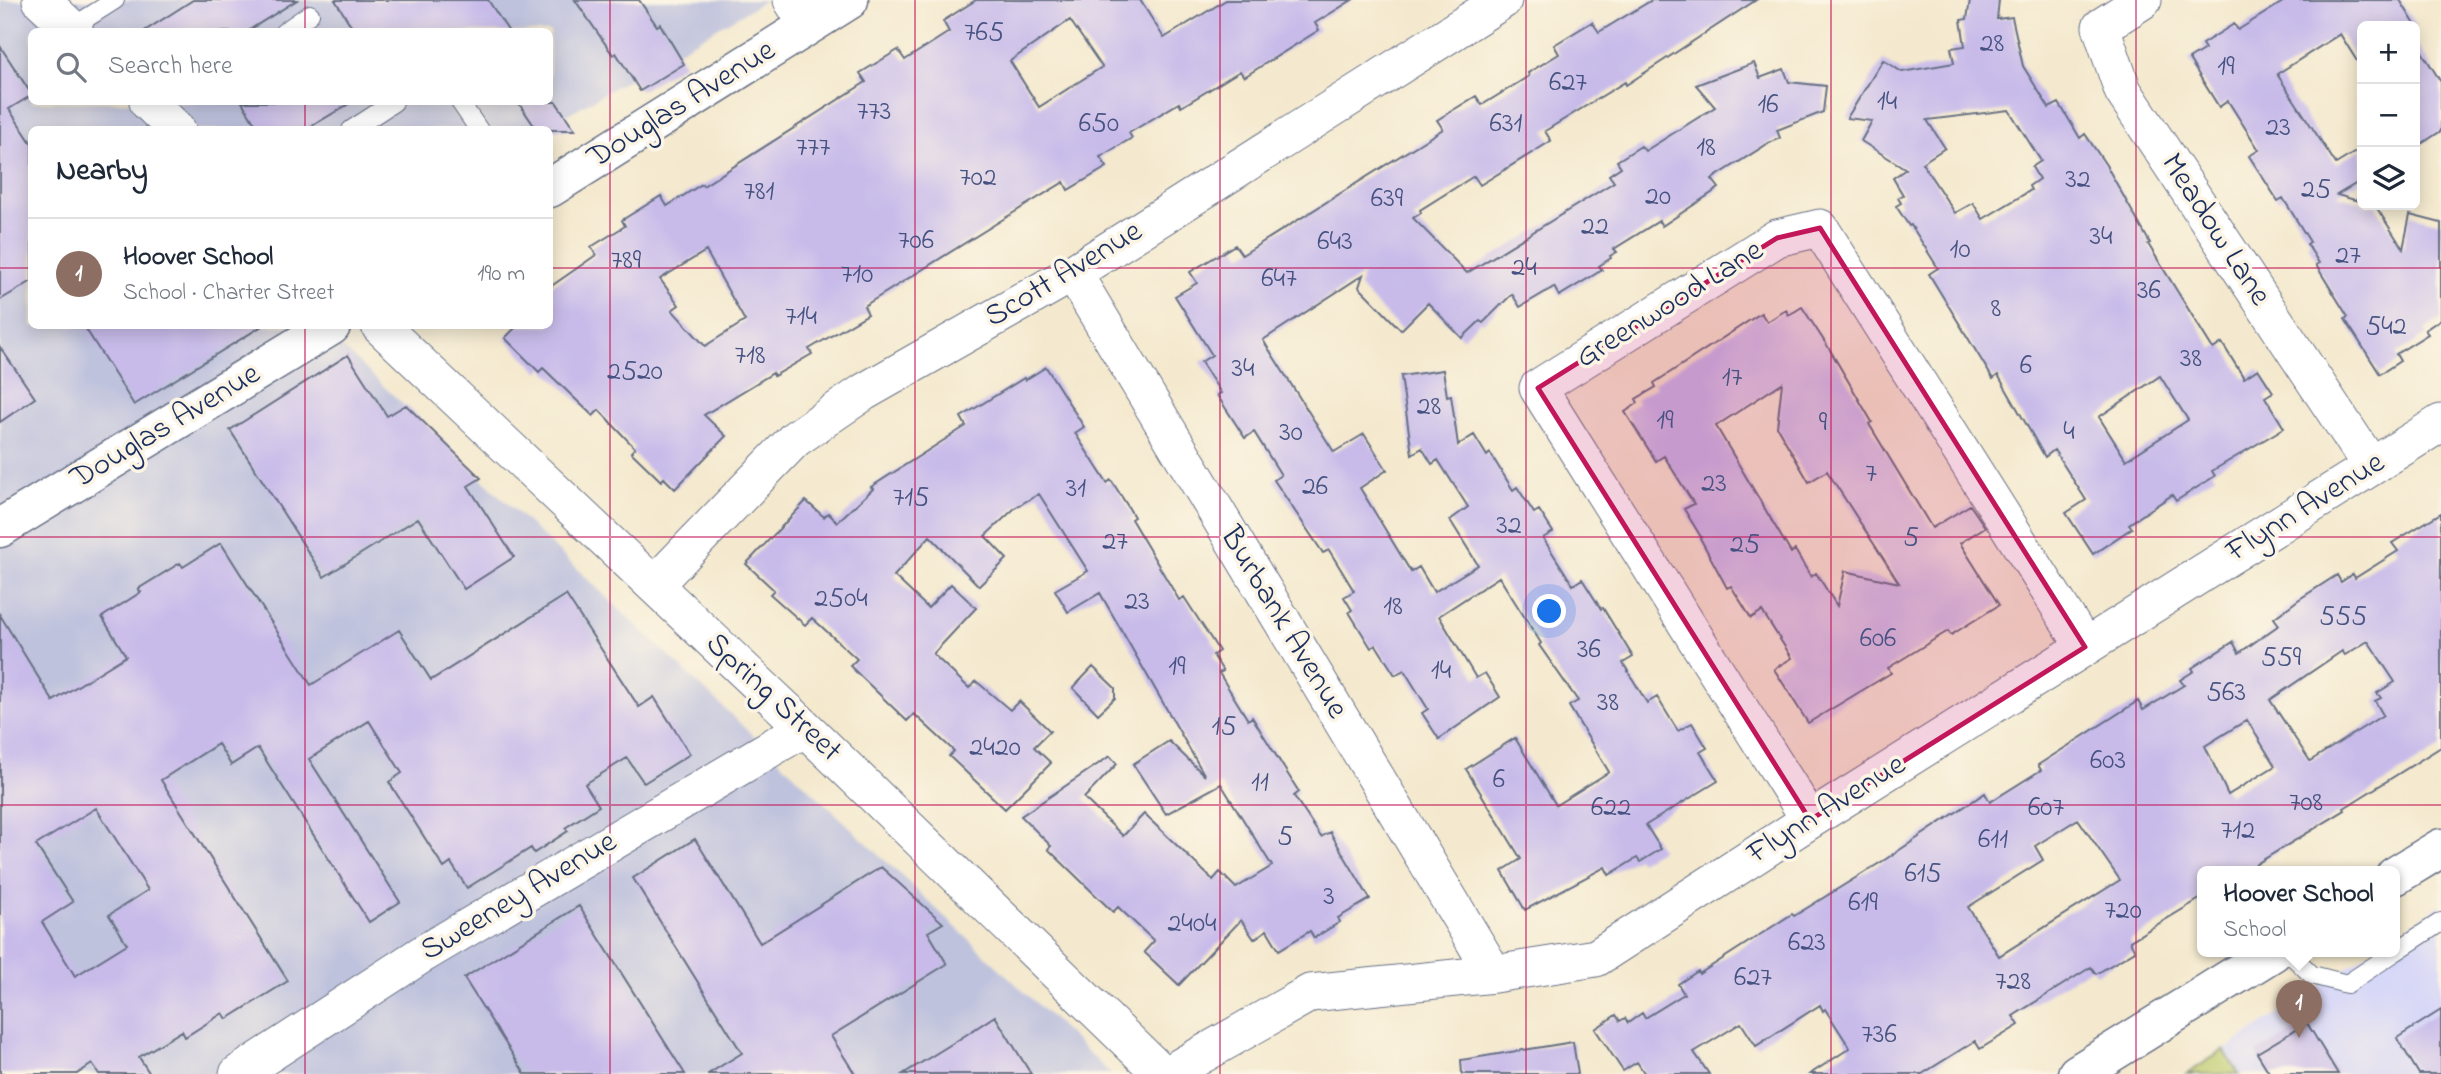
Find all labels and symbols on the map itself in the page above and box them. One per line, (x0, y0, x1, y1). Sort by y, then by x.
house number: 765 (964, 13, 1004, 54)
house number: 28 (1980, 24, 2004, 65)
street label: Douglas Avenue (578, 28, 786, 182)
house number: 19 (2217, 47, 2235, 88)
house number: 627 (1549, 63, 1587, 104)
house number: 14 (1877, 82, 1898, 123)
house number: 16 (1757, 85, 1779, 126)
house number: 773 (857, 92, 891, 133)
house number: 650 (1079, 104, 1119, 145)
house number: 631 (1490, 104, 1522, 145)
house number: 23 (2265, 108, 2291, 149)
house number: 777 (796, 128, 831, 169)
house number: 18 (1696, 128, 1716, 169)
street label: Meadow Lane (2148, 144, 2282, 316)
house number: 702 (959, 158, 997, 199)
house number: 32 (2065, 160, 2091, 201)
house number: 25 (2301, 170, 2331, 211)
house number: 781 (744, 172, 775, 213)
house number: 20 (1645, 177, 1671, 218)
house number: 639 (1371, 179, 1404, 220)
house number: 22 (1581, 207, 1609, 248)
street label: Scott Avenue (976, 209, 1152, 341)
house number: 34 (2089, 217, 2113, 258)
house number: 706 (898, 221, 934, 262)
house number: 643 (1317, 222, 1353, 263)
street label: Greenwood Lane (1567, 228, 1774, 382)
house number: 10 (1949, 230, 1971, 271)
house number: 27 (2335, 236, 2361, 277)
house number: 789 (611, 241, 642, 282)
house number: 24 (1511, 248, 1537, 289)
house number: 710 (841, 255, 873, 296)
house number: 647 (1261, 259, 1297, 300)
house number: 36 (2137, 271, 2161, 312)
house number: 8 (1991, 289, 2001, 330)
house number: 714 (785, 297, 817, 338)
house number: 542 (2365, 307, 2407, 348)
house number: 718 (735, 336, 765, 377)
house number: 38 (2180, 339, 2202, 380)
house number: 6 (2020, 346, 2032, 387)
house number: 34 (1231, 349, 1255, 390)
street label: Douglas Avenue (61, 351, 270, 503)
house number: 2520 (607, 352, 663, 393)
house number: 17 (1722, 358, 1743, 399)
house number: 28 (1417, 387, 1441, 428)
house number: 19 (1656, 401, 1674, 442)
house number: 9 (1819, 403, 1828, 444)
house number: 4 (2063, 412, 2075, 453)
house number: 30 (1279, 413, 1303, 454)
street label: Flynn Avenue (2217, 440, 2395, 576)
house number: 7 (1865, 454, 1877, 495)
house number: 23 (1701, 464, 1727, 505)
house number: 26 (1302, 467, 1328, 508)
house number: 31 (1066, 469, 1086, 510)
house number: 715 (893, 478, 929, 519)
house number: 32 (1496, 506, 1522, 547)
street label: Burbank Avenue (1206, 517, 1359, 729)
house number: 5 (1903, 518, 1919, 559)
house number: 27 (1102, 522, 1128, 563)
house number: 25 (1730, 525, 1760, 566)
house number: 2504 (814, 579, 868, 620)
house number: 23 (1124, 582, 1150, 623)
house number: 18 (1383, 587, 1403, 628)
your location (1532, 594, 1566, 628)
house number: 555 (2319, 597, 2367, 638)
house number: 606 (1860, 619, 1896, 660)
street label: Spring Street (694, 622, 852, 774)
house number: 36 (1577, 630, 1601, 671)
house number: 559 (2261, 638, 2302, 679)
house number: 19 (1168, 647, 1186, 688)
house number: 14 (1431, 651, 1452, 692)
house number: 563 (2206, 673, 2246, 714)
house number: 38 (1597, 683, 1619, 724)
house number: 15 (1212, 707, 1236, 748)
house number: 2420 (969, 728, 1021, 769)
house number: 603 (2090, 741, 2126, 782)
street label: Flynn Avenue (1738, 742, 1916, 878)
house number: 6 (1493, 760, 1505, 801)
house number: 11 (1251, 763, 1269, 804)
house number: 708 (2289, 783, 2323, 824)
house number: 622 (1591, 788, 1631, 829)
house number: 607 (2028, 788, 2064, 829)
house number: 712 (2221, 811, 2255, 852)
house number: 5 (1277, 817, 1293, 858)
street label: Sweeney Avenue (412, 819, 627, 974)
house number: 611 (1978, 820, 2008, 861)
house number: 615 (1904, 854, 1942, 895)
house number: 3 (1323, 877, 1335, 918)
house number: 619 (1848, 883, 1878, 924)
house number: 720 (2104, 891, 2142, 932)
house number: 2404 (1167, 904, 1217, 945)
house number: 623 (1788, 923, 1826, 964)
house number: 627 (1734, 958, 1772, 999)
house number: 728 (1995, 962, 2031, 1003)
pin: 1 (2276, 980, 2322, 1038)
house number: 736 (1861, 1015, 1897, 1056)

